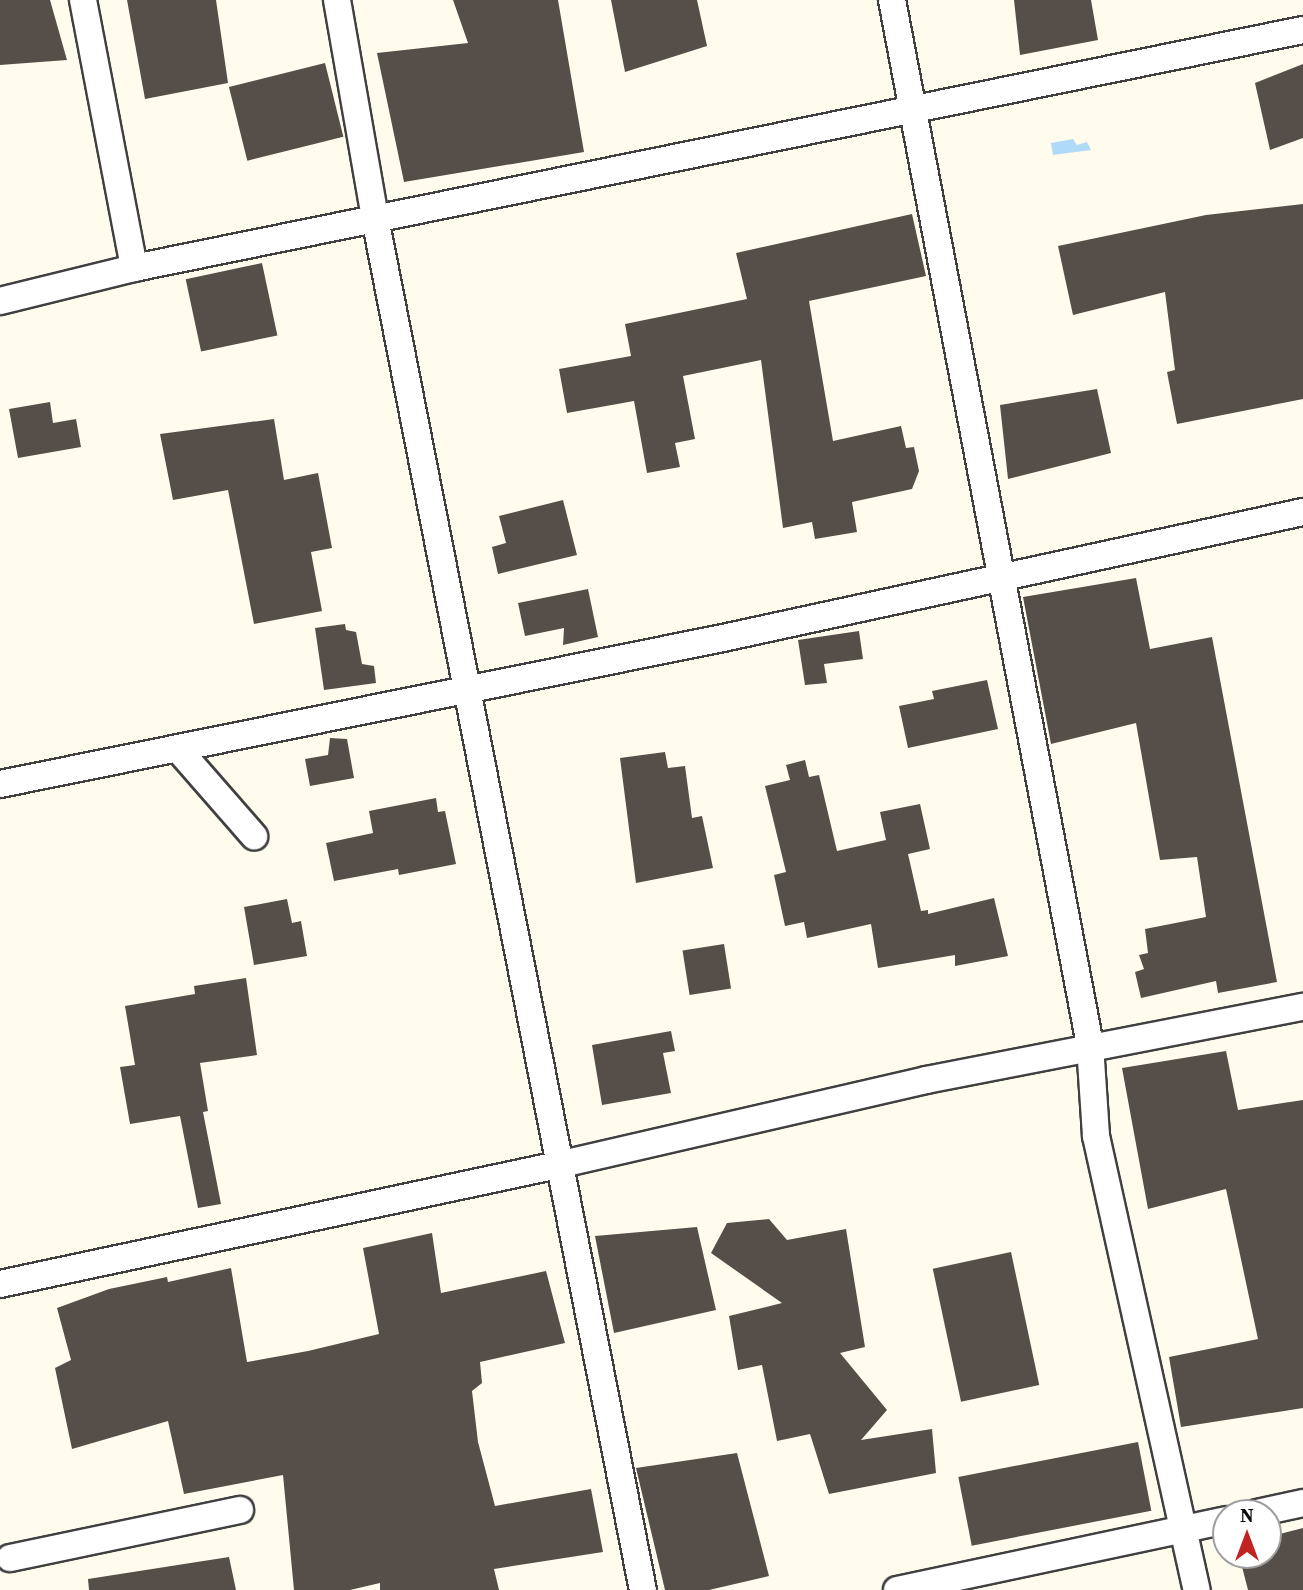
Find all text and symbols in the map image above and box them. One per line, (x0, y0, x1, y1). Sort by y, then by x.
north arrow (1212, 1499, 1282, 1569)
text: N (1240, 1502, 1254, 1528)

